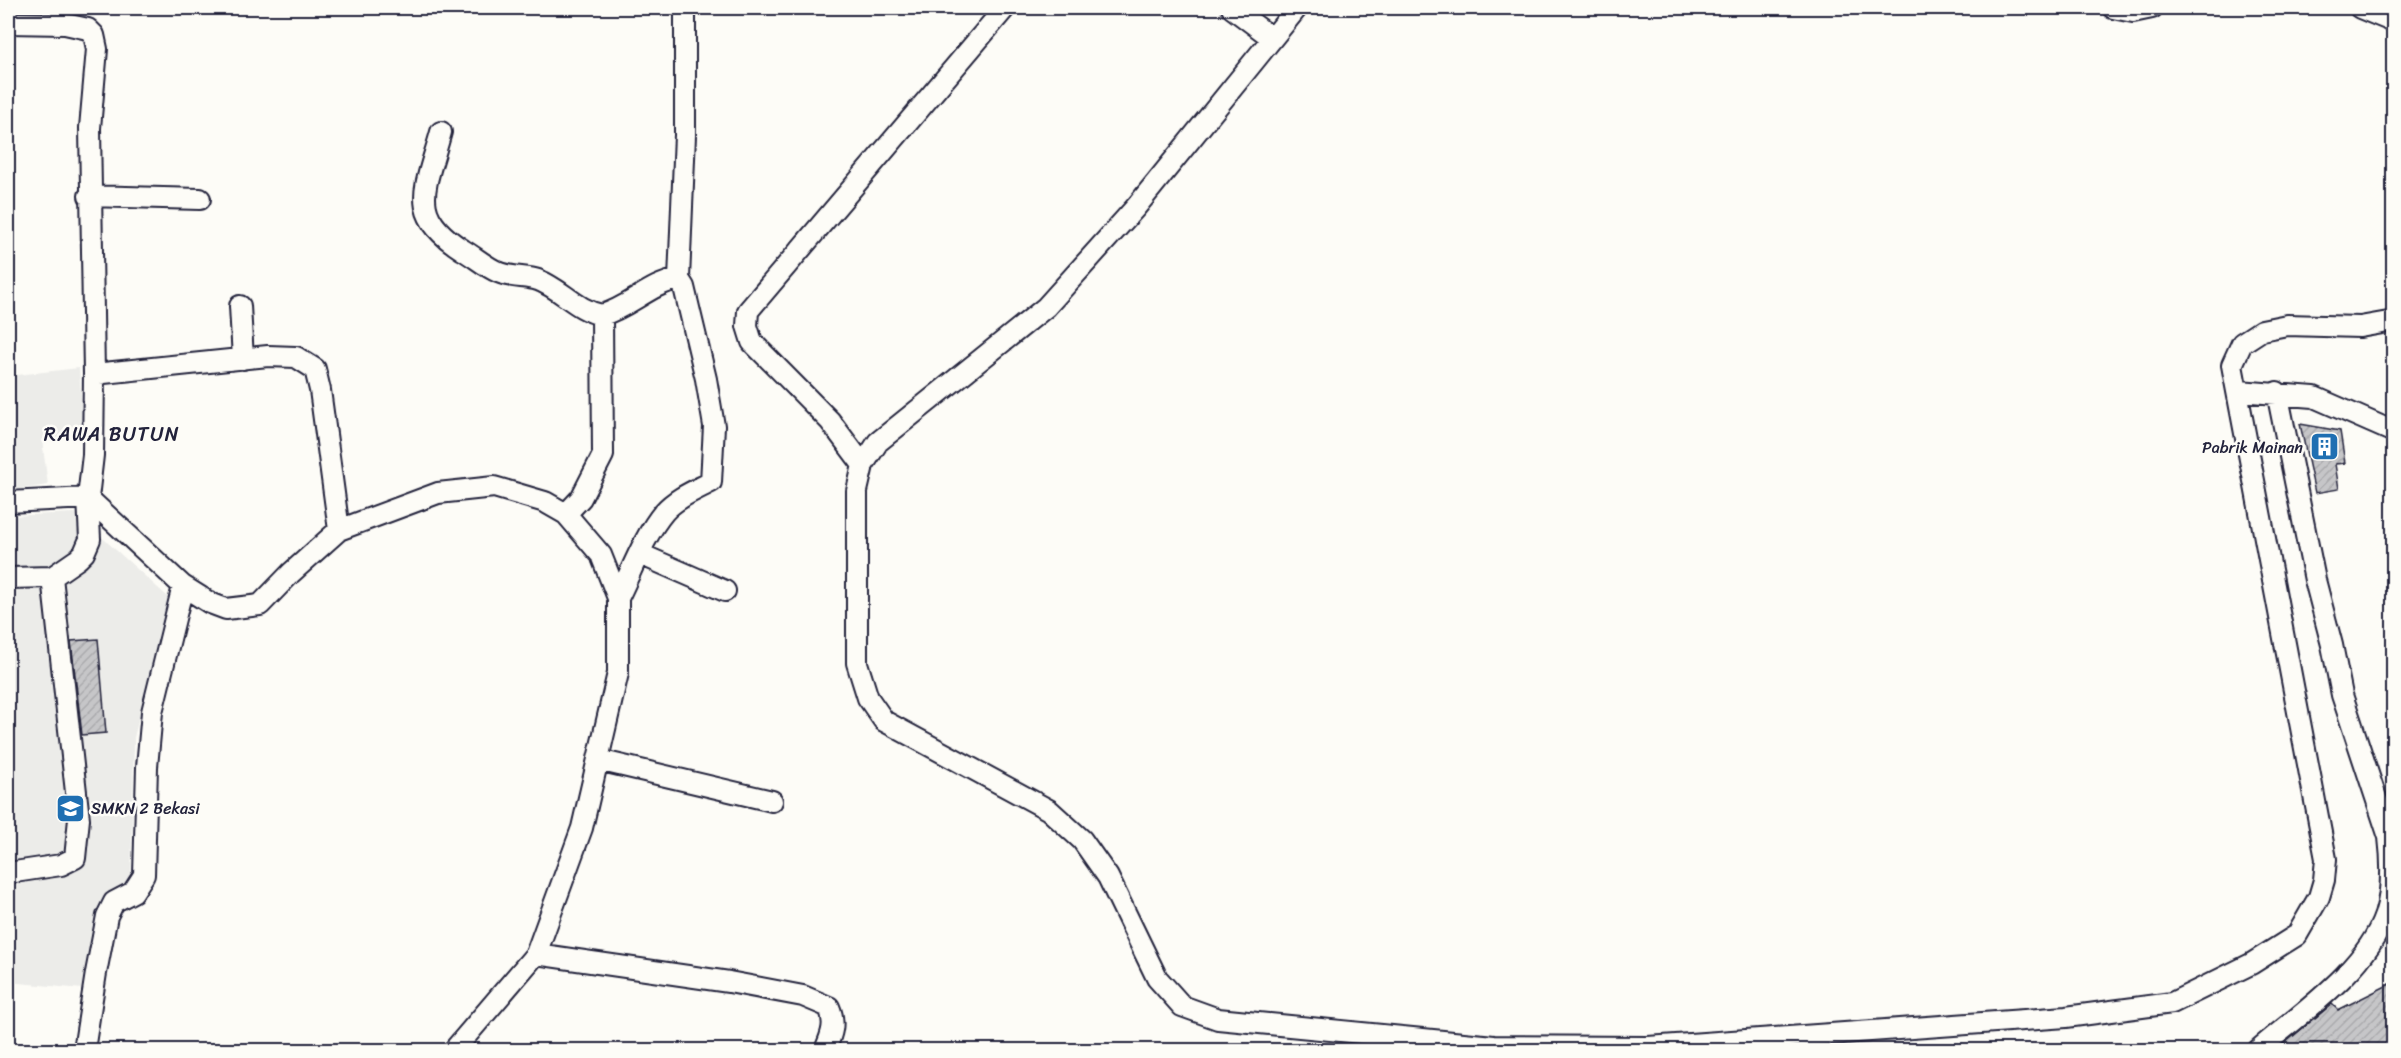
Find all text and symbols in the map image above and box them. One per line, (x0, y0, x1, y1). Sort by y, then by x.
district label: RAWA BUTUN (44, 417, 180, 452)
building icon: Pabrik Mainan (2308, 431, 2340, 463)
place label: Pabrik Mainan (2202, 433, 2303, 462)
school or university icon: SMKN 2 Bekasi (54, 792, 86, 824)
place label: SMKN 2 Bekasi (91, 794, 200, 823)

